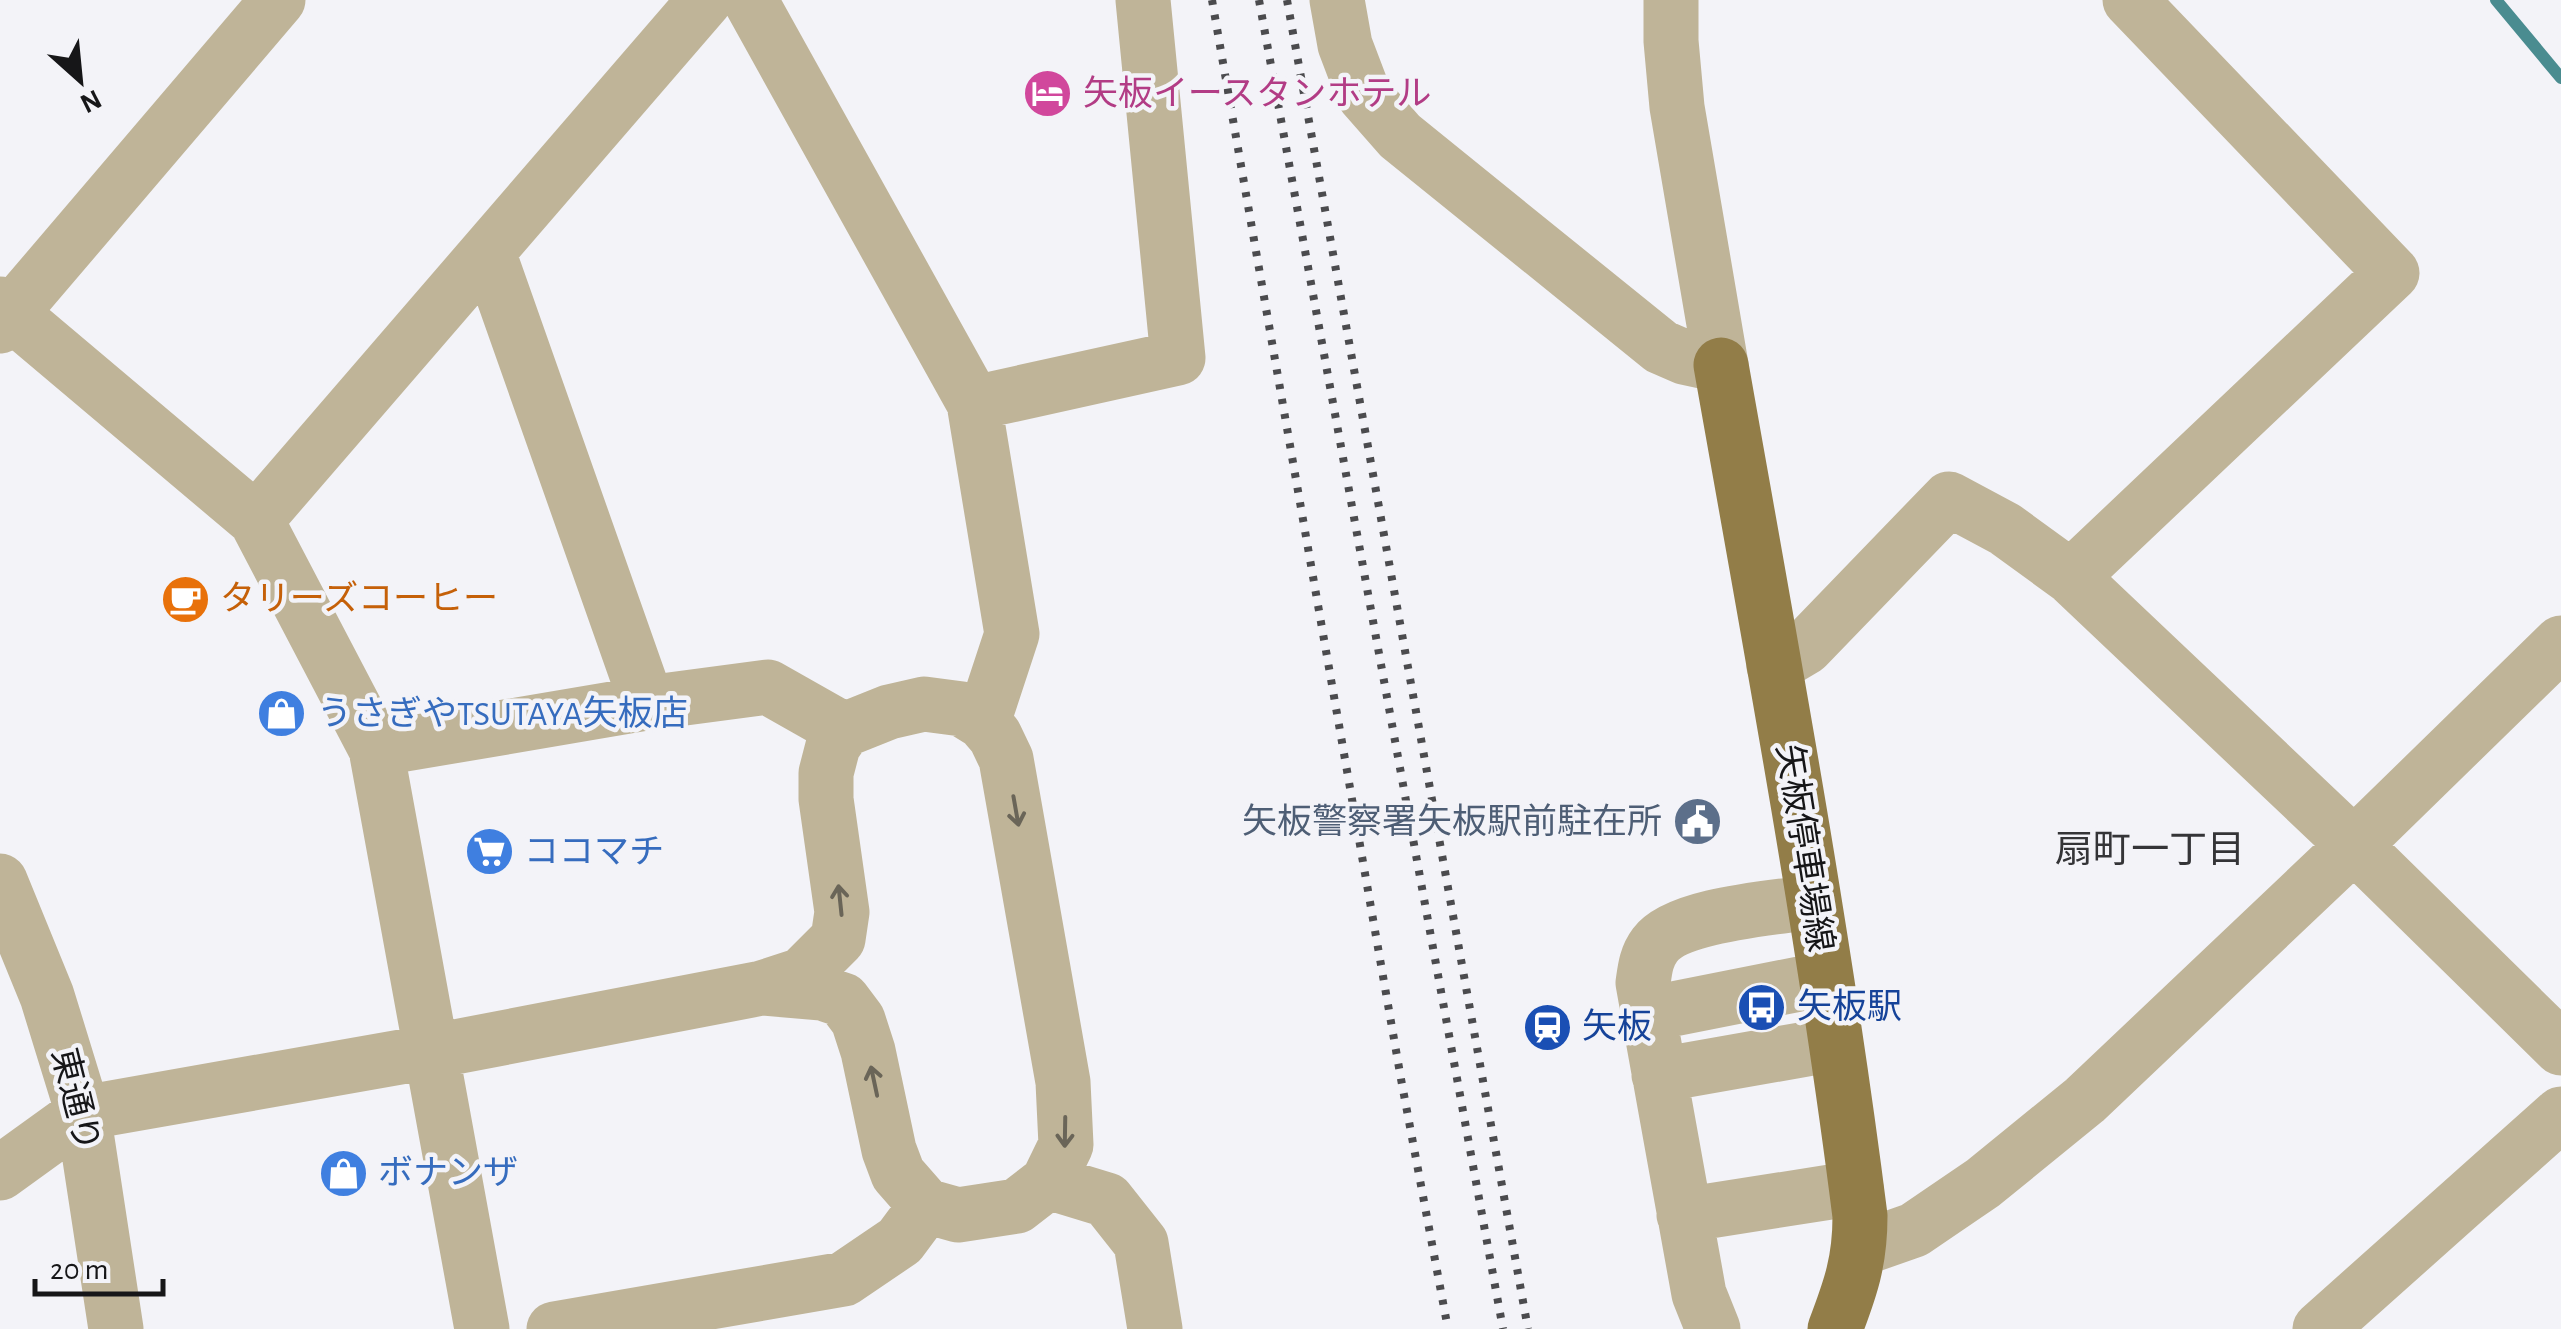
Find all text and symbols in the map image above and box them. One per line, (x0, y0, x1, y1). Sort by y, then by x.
north arrow (30, 30, 130, 130)
hotel icon: 矢板イースタンホテル (1022, 68, 1074, 120)
place label: 矢板イースタンホテル (1083, 75, 1431, 112)
text: N (75, 84, 105, 117)
cafe icon: タリーズコーヒー (159, 573, 211, 625)
place label: タリーズコーヒー (220, 580, 498, 617)
shop icon: うさぎやTSUTAYA矢板店 (256, 688, 308, 740)
place label: うさぎやTSUTAYA矢板店 (317, 695, 688, 732)
street label: 矢板停車場線 (1770, 741, 1840, 954)
one-way arrow (1007, 795, 1026, 827)
public building icon: 矢板警察署矢板駅前駐在所 (1671, 796, 1723, 848)
place label: 矢板警察署矢板駅前駐在所 (1242, 803, 1662, 840)
supermarket icon: ココマチ (463, 826, 515, 878)
district label: 扇町一丁目 (2055, 831, 2245, 870)
place label: ココマチ (524, 835, 664, 870)
one-way arrow (830, 884, 849, 917)
bus stop icon: 矢板駅 (1736, 981, 1788, 1033)
place label: 矢板駅 (1797, 988, 1902, 1025)
station icon: 矢板 (1521, 1001, 1573, 1053)
place label: 矢板 (1582, 1008, 1652, 1045)
street label: 東通り (45, 1044, 107, 1155)
one-way arrow (864, 1066, 882, 1098)
one-way arrow (1055, 1115, 1074, 1148)
shop icon: ボナンザ (317, 1147, 369, 1199)
place label: ボナンザ (378, 1155, 518, 1191)
scale bar (35, 1234, 162, 1296)
text: 20 m (50, 1255, 108, 1285)

